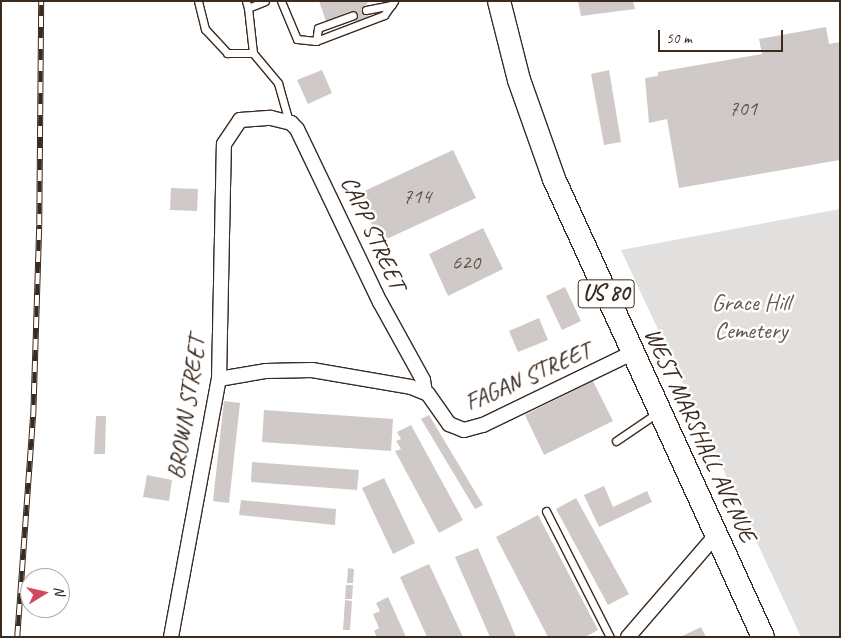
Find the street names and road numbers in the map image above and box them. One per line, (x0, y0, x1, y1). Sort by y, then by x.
street label: CAPP STREET (334, 172, 412, 294)
road number: US 80 (577, 274, 635, 314)
street label: WEST MARSHALL AVENUE (638, 323, 762, 547)
street label: BROWN STREET (162, 335, 212, 481)
street label: FAGAN STREET (460, 336, 596, 418)

